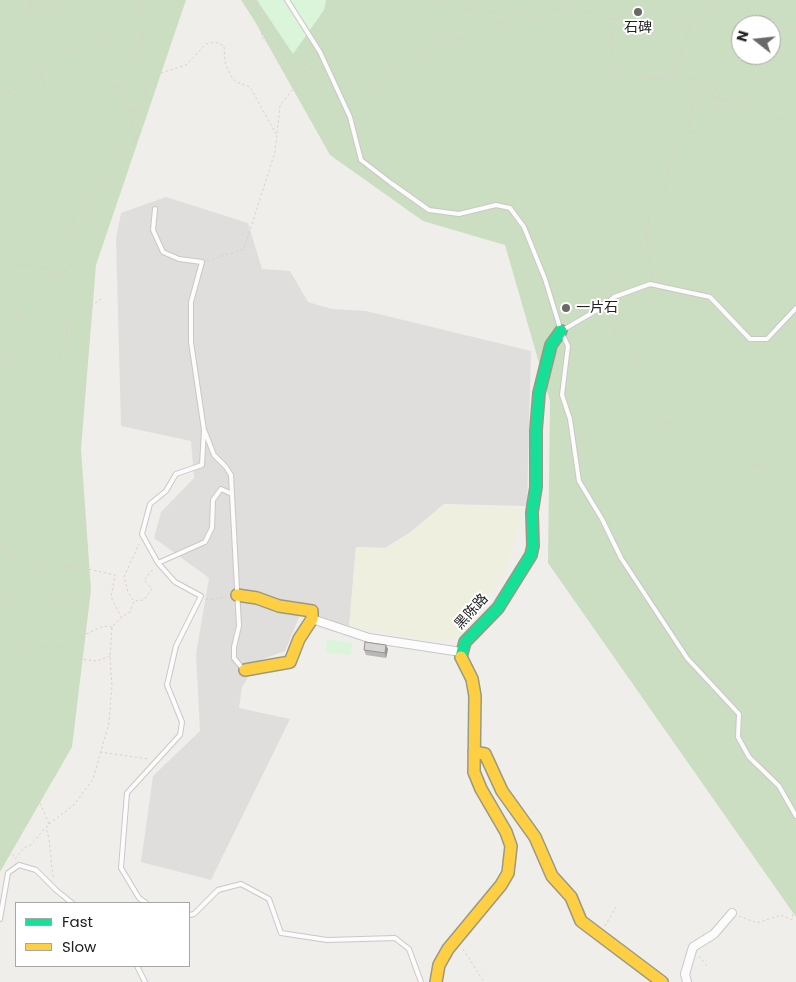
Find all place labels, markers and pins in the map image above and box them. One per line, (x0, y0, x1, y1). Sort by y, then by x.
marker: 石碑 (632, 6, 644, 18)
place label: 石碑 (624, 20, 652, 36)
place label: 一片石 (576, 300, 618, 316)
marker: 一片石 (560, 302, 572, 314)

